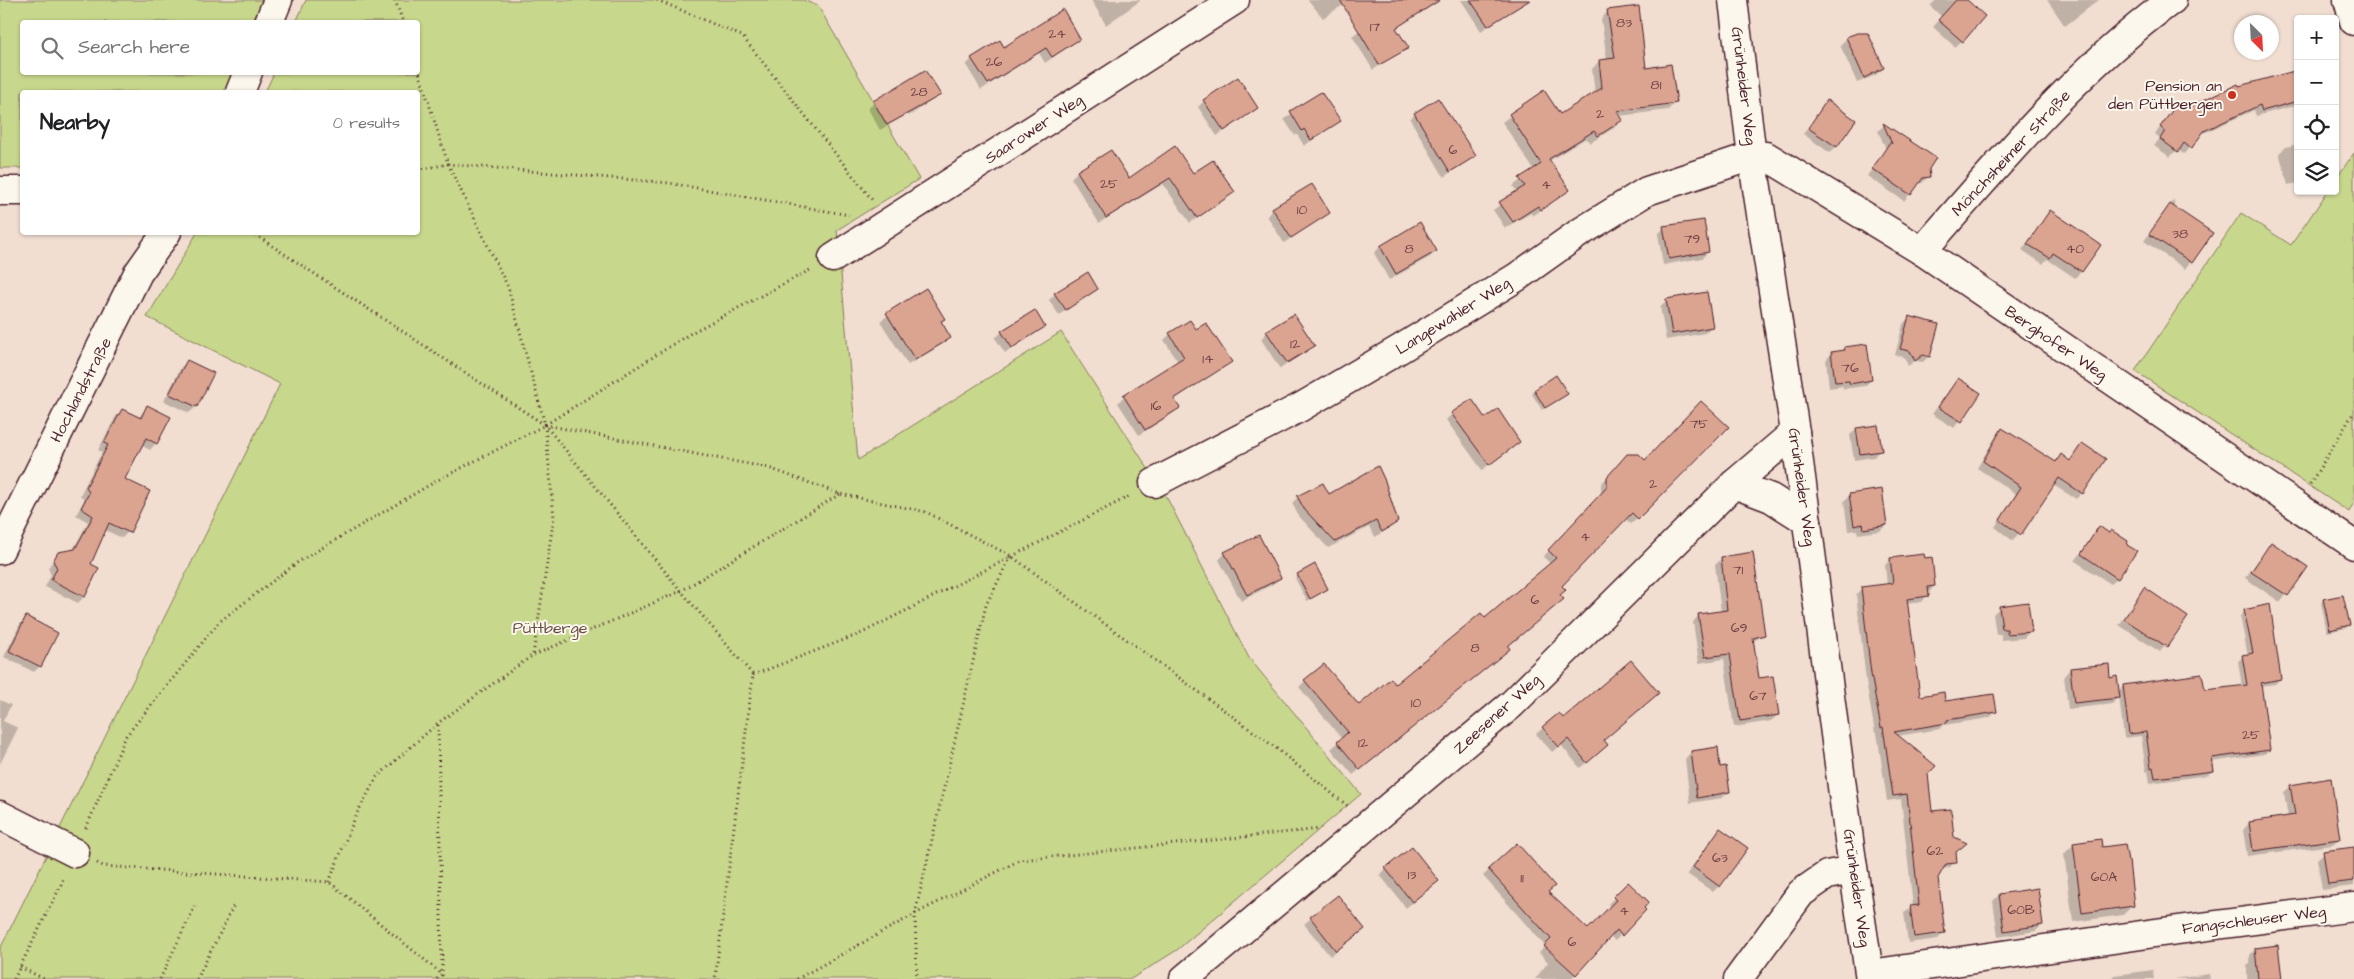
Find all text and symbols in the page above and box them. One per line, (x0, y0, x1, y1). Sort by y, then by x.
house number: 83 (1616, 13, 1632, 33)
north arrow (2234, 15, 2279, 60)
map controls (2294, 15, 2339, 195)
button: + (2294, 15, 2339, 60)
house number: 17 (1370, 17, 1381, 37)
search box (20, 20, 420, 75)
house number: 24 (1048, 24, 1066, 44)
street label: Grünheider Weg (1725, 26, 1762, 147)
icon: search (38, 34, 66, 62)
text: Search here (78, 34, 190, 61)
house number: 26 (986, 52, 1003, 72)
button: − (2294, 60, 2339, 105)
house number: 81 (1651, 75, 1662, 95)
place label: Pension an den Püttbergen (2108, 75, 2222, 116)
house number: 28 (910, 82, 928, 102)
street label: Mönchsheimer Straße (1947, 85, 2076, 221)
street label: Saarower Weg (981, 89, 1088, 170)
marker: Pension an den Püttbergen (2226, 89, 2238, 101)
house number: 2 (1596, 104, 1604, 124)
button: locate (2294, 105, 2339, 150)
text: Nearby (40, 108, 110, 137)
text: 0 results (333, 112, 400, 134)
house number: 6 (1449, 140, 1458, 160)
button: layers (2294, 150, 2339, 195)
house number: 25 (1100, 174, 1118, 194)
house number: 4 (1541, 175, 1551, 195)
house number: 10 (1297, 200, 1307, 220)
house number: 38 (2172, 224, 2188, 244)
house number: 79 (1684, 229, 1700, 249)
house number: 8 (1404, 239, 1414, 259)
house number: 40 (2066, 239, 2084, 259)
street label: Langewahler Weg (1391, 272, 1515, 361)
street label: Berghofer Weg (2000, 301, 2112, 386)
street label: Hochlandstraße (45, 333, 117, 446)
house number: 12 (1290, 334, 1300, 354)
house number: 14 (1202, 349, 1214, 369)
house number: 76 (1841, 358, 1859, 378)
house number: 16 (1151, 396, 1162, 416)
house number: 75 (1690, 414, 1708, 434)
street label: Grünheider Weg (1782, 427, 1821, 548)
house number: 2 (1649, 474, 1657, 494)
house number: 4 (1580, 527, 1590, 547)
house number: 71 (1733, 560, 1743, 580)
house number: 6 (1531, 590, 1540, 610)
park label: Püttberge (513, 617, 588, 640)
house number: 69 (1731, 618, 1747, 638)
house number: 8 (1470, 638, 1480, 658)
street label: Zeesener Weg (1449, 669, 1546, 760)
house number: 67 (1749, 686, 1767, 706)
house number: 10 (1411, 693, 1421, 713)
house number: 25 (2242, 725, 2260, 745)
house number: 12 (1358, 733, 1368, 753)
street label: Grünheider Weg (1837, 828, 1876, 949)
house number: 62 (1927, 841, 1943, 861)
house number: 63 (1712, 848, 1728, 868)
house number: 13 (1408, 865, 1416, 885)
house number: 60A (2091, 867, 2117, 887)
house number: 11 (1520, 868, 1524, 888)
house number: 60B (2007, 900, 2035, 920)
street label: Fangschleuser Weg (2181, 900, 2327, 941)
house number: 4 (1619, 901, 1629, 921)
house number: 6 (1568, 932, 1577, 952)

